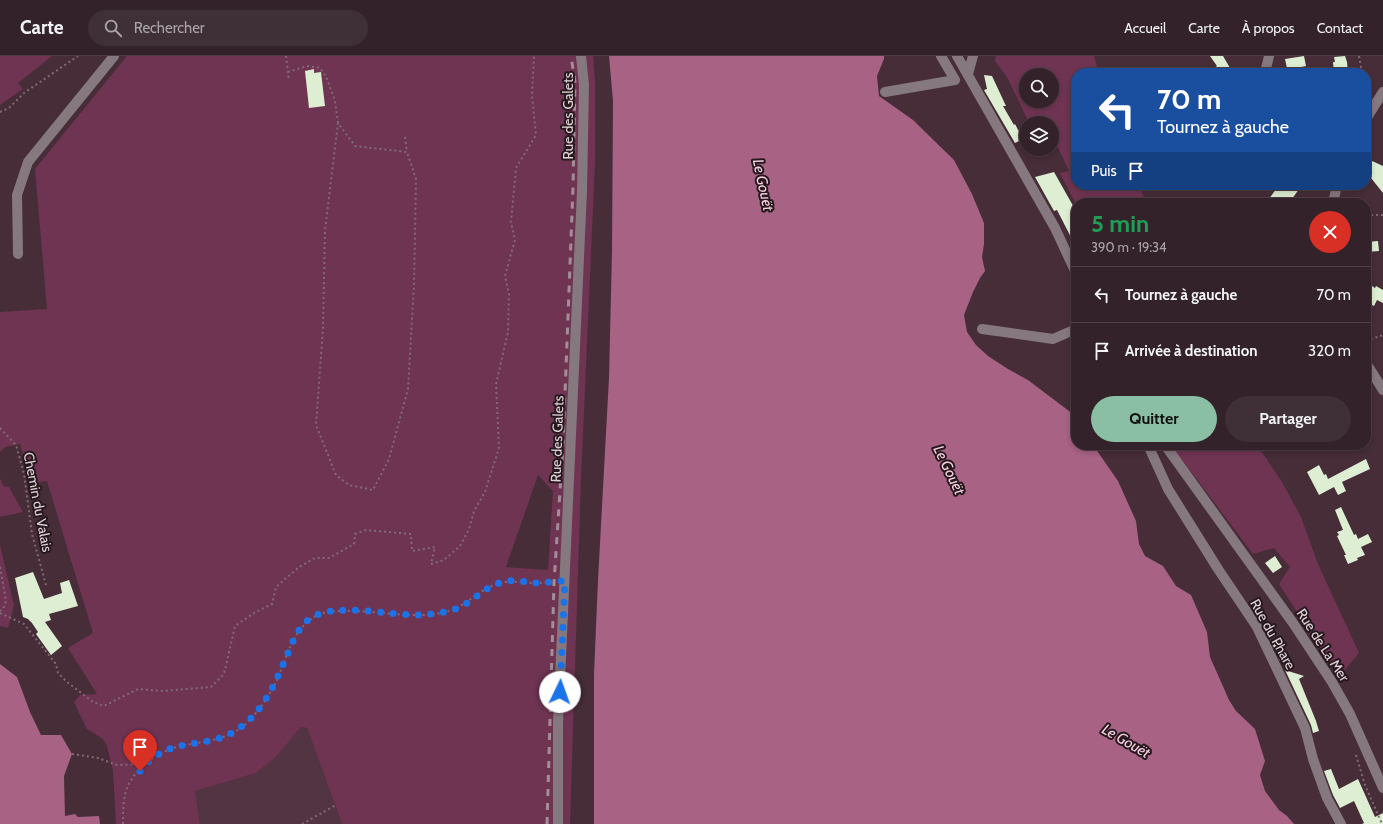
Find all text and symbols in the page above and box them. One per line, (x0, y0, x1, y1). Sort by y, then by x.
search box (88, 10, 368, 46)
text: Carte (20, 16, 64, 39)
icon: search (102, 17, 124, 39)
text: Rechercher (134, 19, 205, 37)
text: Accueil (1124, 19, 1166, 37)
text: Carte (1188, 19, 1220, 37)
text: À propos (1242, 19, 1295, 37)
text: Contact (1317, 19, 1363, 37)
map controls (1019, 68, 1059, 156)
button: search (1019, 68, 1059, 108)
street label: Rue des Galets (559, 72, 577, 159)
text: 70 m (1157, 82, 1221, 116)
icon: left (1091, 84, 1143, 136)
button: layers (1019, 116, 1059, 156)
text: Tournez à gauche (1157, 116, 1289, 138)
water label: Le Gouët (749, 157, 777, 213)
icon: arrive (1125, 160, 1147, 182)
text: Puis (1091, 162, 1117, 180)
text: 5 min (1091, 209, 1149, 238)
button: close (1309, 211, 1351, 253)
text: 390 m · 19:34 (1091, 239, 1167, 255)
icon: left (1091, 284, 1113, 306)
text: Tournez à gauche (1125, 286, 1237, 304)
text: 70 m (1317, 286, 1351, 304)
icon: arrive (1091, 340, 1113, 362)
text: Arrivée à destination (1125, 342, 1257, 360)
text: 320 m (1308, 342, 1351, 360)
street label: Rue des Galets (546, 395, 568, 483)
button: Quitter (1091, 396, 1217, 442)
button: Partager (1225, 396, 1351, 442)
water label: Le Gouët (929, 442, 969, 498)
street label: Chemin du Valais (19, 451, 57, 554)
street label: Rue du Phare (1246, 596, 1300, 672)
street label: Rue de La Mer (1293, 605, 1354, 685)
position arrow (539, 671, 581, 713)
water label: Le Gouët (1099, 720, 1154, 762)
pin (123, 730, 157, 771)
icon: arrive (129, 736, 151, 758)

